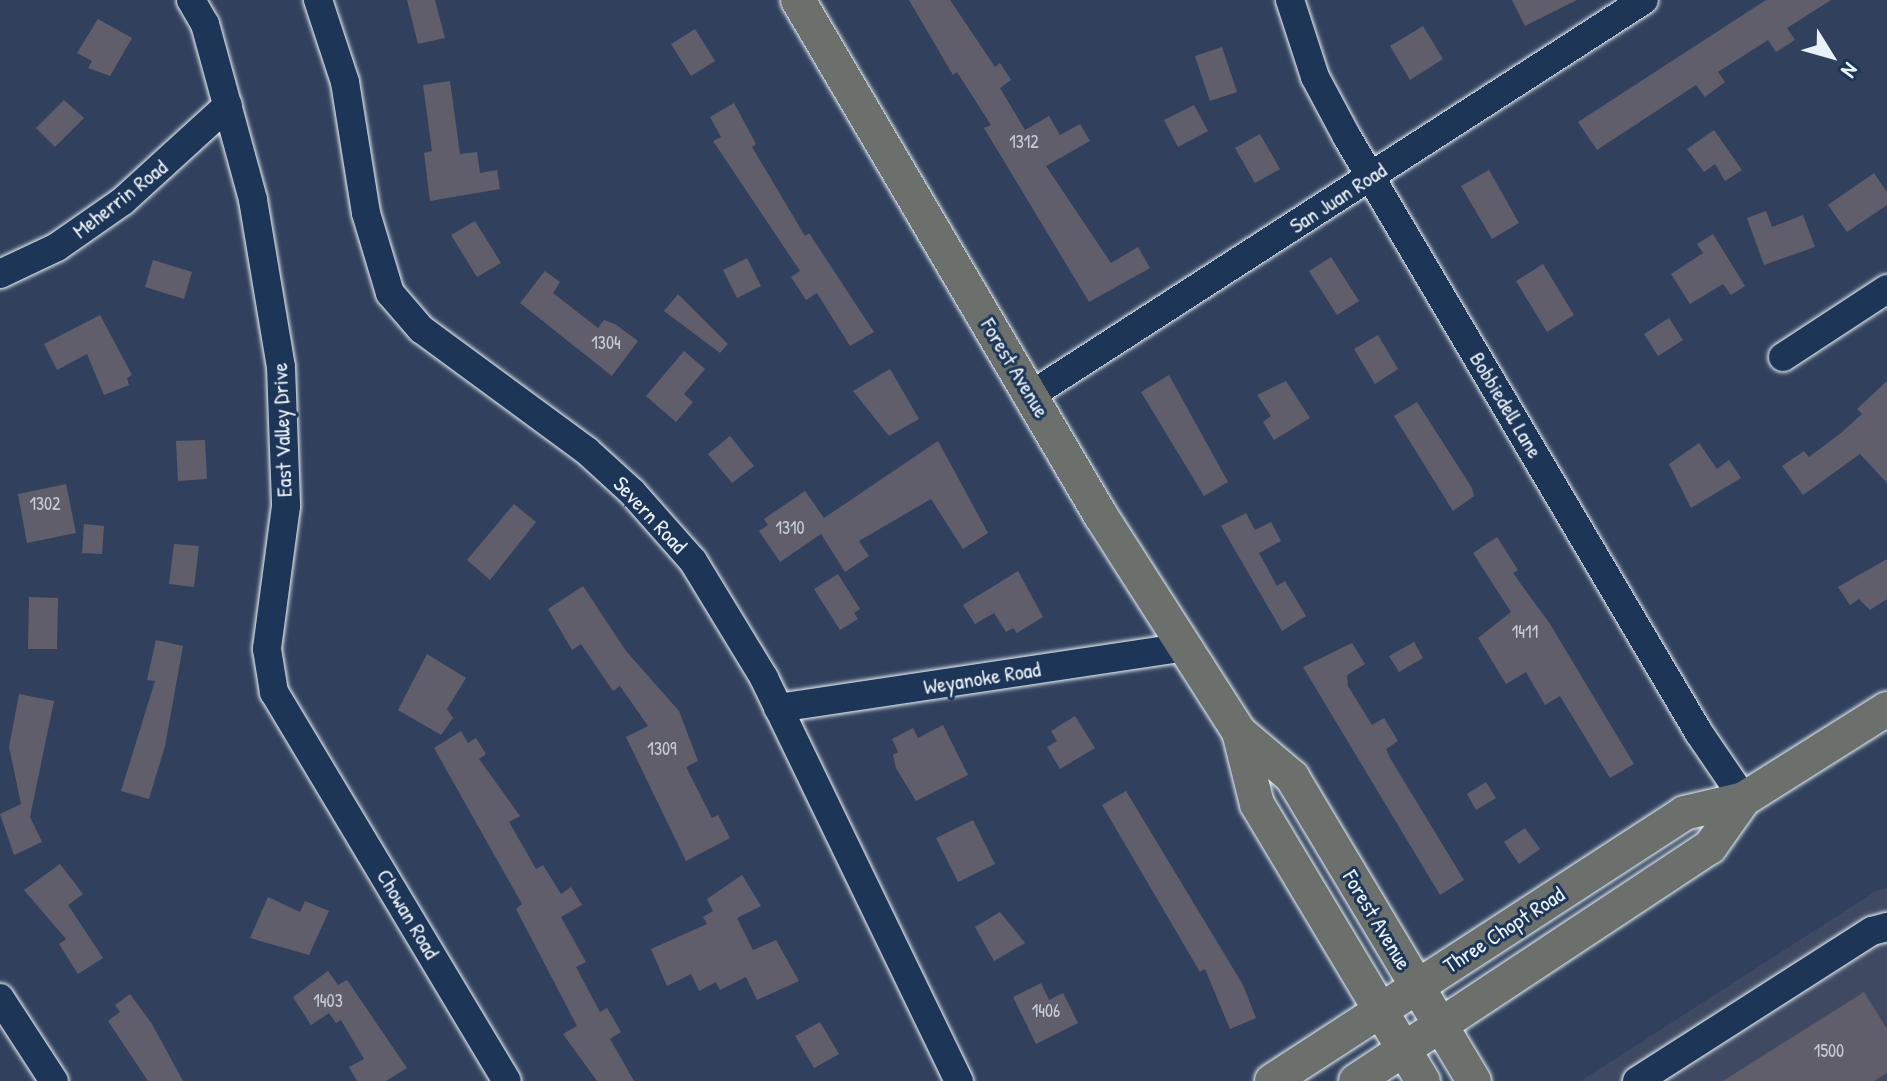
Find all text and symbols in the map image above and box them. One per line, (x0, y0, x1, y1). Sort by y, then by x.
north arrow (1791, 16, 1871, 96)
text: N (1835, 57, 1866, 84)
house number: 1312 (1009, 131, 1039, 153)
street label: Meherrin Road (67, 154, 173, 244)
street label: San Juan Road (1285, 157, 1391, 239)
street label: Forest Avenue (975, 314, 1055, 422)
house number: 1304 (591, 332, 621, 354)
street label: Bobbiedell Lane (1464, 347, 1548, 463)
street label: East Valley Drive (266, 362, 298, 498)
street label: Severn Road (608, 471, 692, 559)
house number: 1302 (29, 493, 61, 515)
house number: 1310 (775, 517, 805, 539)
house number: 1411 (1512, 621, 1538, 643)
street label: Weyanoke Road (922, 656, 1042, 700)
house number: 1309 (647, 738, 677, 760)
street label: Chowan Road (371, 864, 445, 964)
street label: Forest Avenue (1337, 866, 1417, 974)
street label: Three Chopt Road (1439, 881, 1569, 979)
house number: 1403 (313, 990, 343, 1012)
house number: 1406 (1032, 1000, 1060, 1022)
house number: 1500 (1814, 1040, 1844, 1062)

